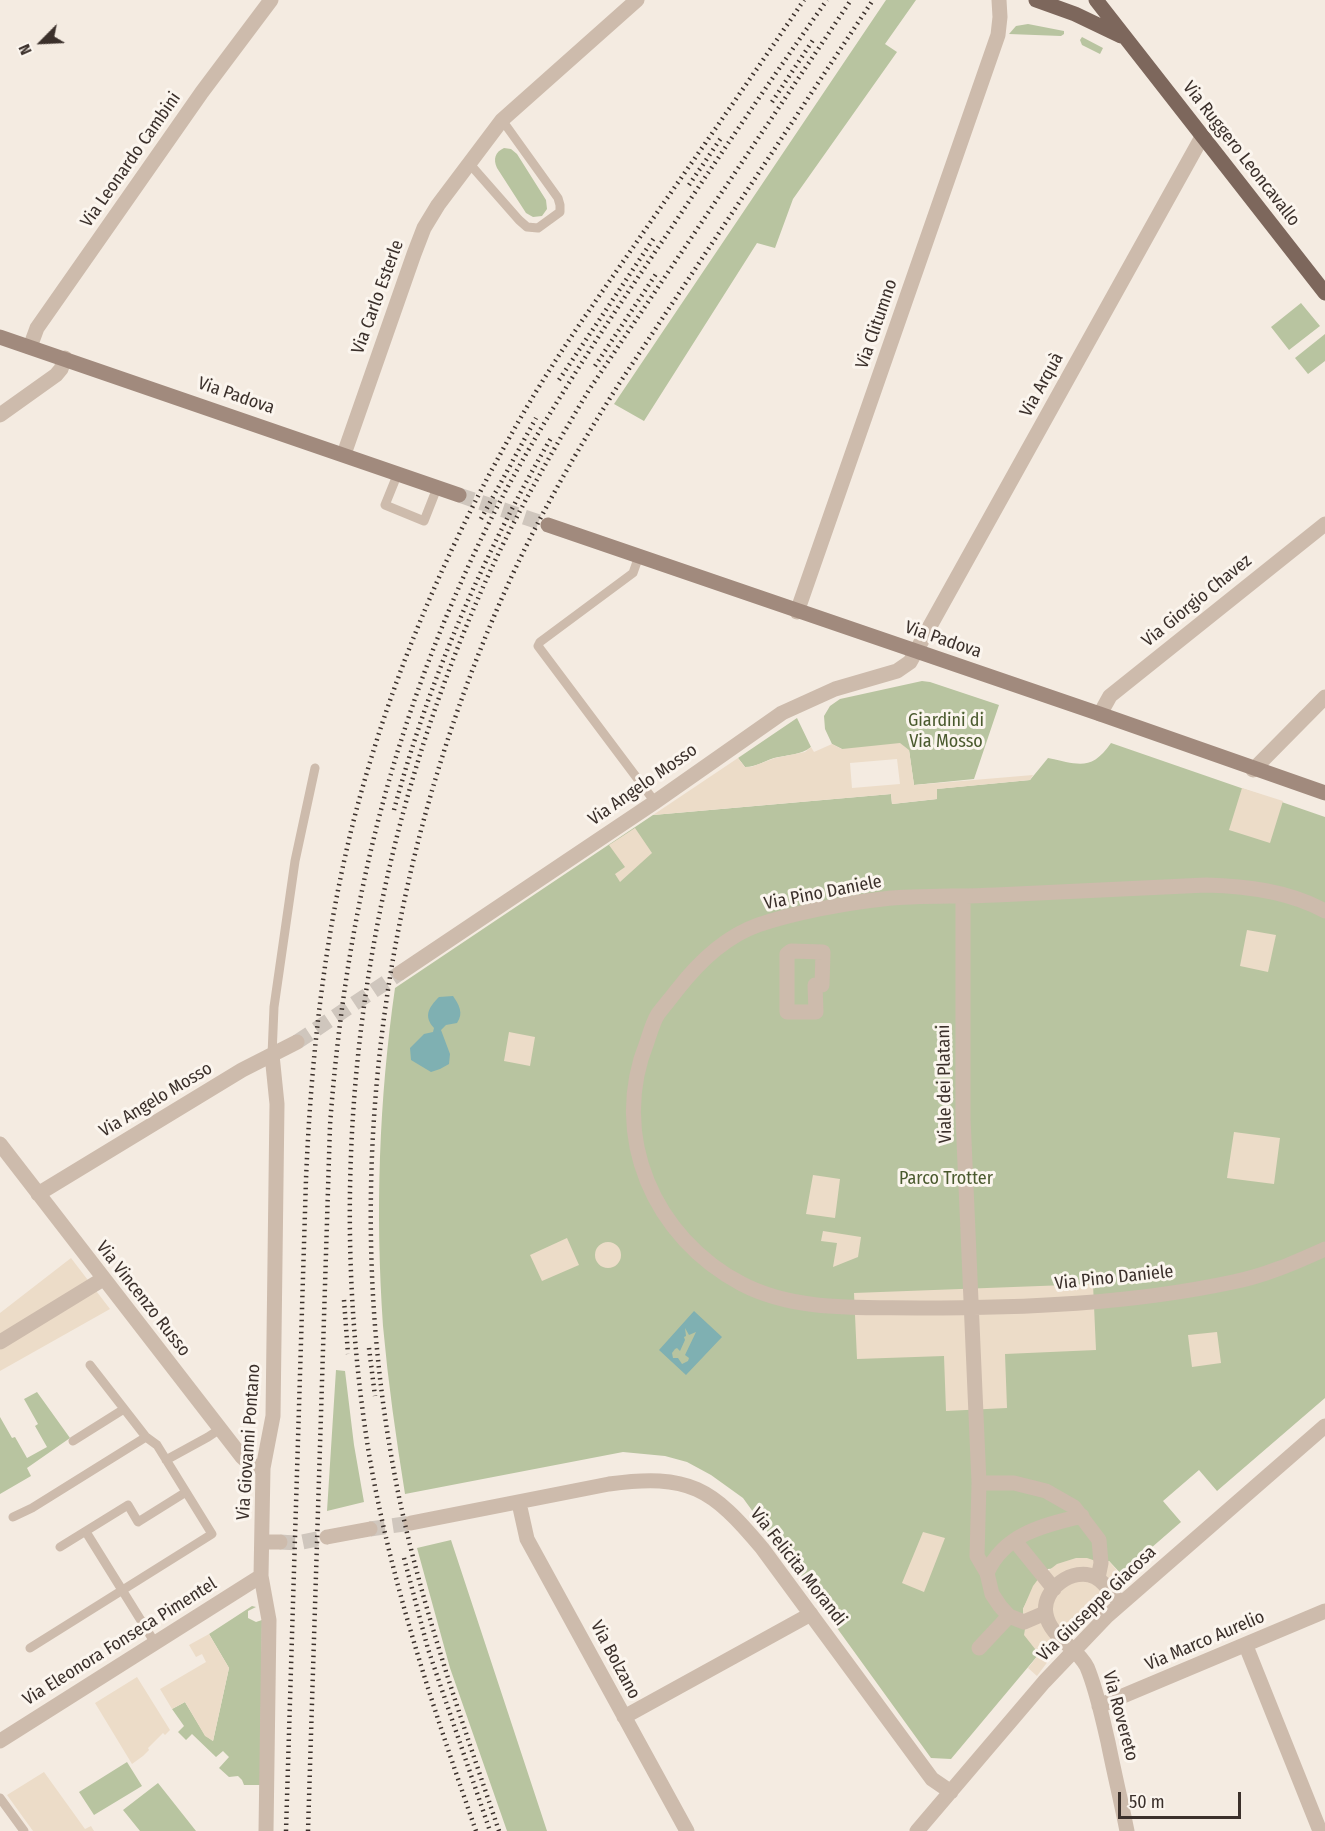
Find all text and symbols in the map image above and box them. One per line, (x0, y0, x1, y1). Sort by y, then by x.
north arrow (12, 12, 72, 72)
text: N (14, 41, 36, 58)
street label: Via Ruggero Leoncavallo (1178, 77, 1304, 231)
street label: Via Leonardo Cambini (76, 88, 186, 232)
street label: Via Carlo Esterle (347, 237, 409, 357)
street label: Via Clitumno (852, 276, 902, 372)
street label: Via Arquà (1016, 349, 1068, 421)
street label: Via Padova (195, 373, 277, 419)
street label: Via Giorgio Chavez (1138, 550, 1256, 652)
street label: Via Padova (902, 617, 984, 663)
park label: Giardini di Via Mosso (908, 710, 984, 752)
street label: Via Angelo Mosso (584, 739, 702, 831)
street label: Via Pino Daniele (762, 871, 884, 915)
street label: Viale dei Platani (933, 1024, 957, 1144)
street label: Via Angelo Mosso (96, 1058, 216, 1142)
park label: Parco Trotter (899, 1168, 993, 1190)
street label: Via Vincenzo Russo (91, 1237, 195, 1361)
street label: Via Pino Daniele (1053, 1261, 1175, 1295)
street label: Via Giovanni Pontano (233, 1363, 265, 1521)
street label: Via Felicita Morandi (745, 1504, 851, 1630)
street label: Via Giuseppe Giacosa (1033, 1542, 1161, 1666)
street label: Via Eleonora Fonseca Pimentel (19, 1573, 221, 1711)
street label: Via Marco Aurelio (1142, 1606, 1268, 1676)
street label: Via Bolzano (585, 1617, 645, 1703)
street label: Via Rovereto (1098, 1669, 1142, 1763)
scale bar (1121, 1780, 1244, 1818)
text: 50 m (1129, 1791, 1165, 1813)

